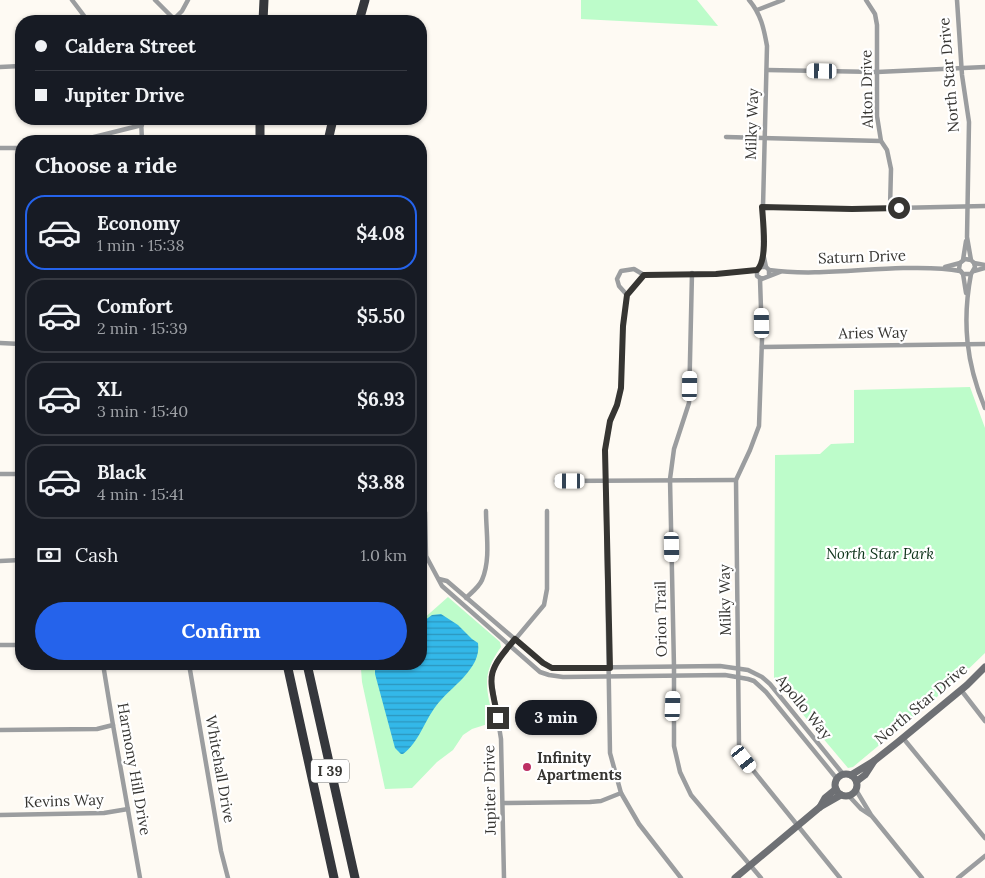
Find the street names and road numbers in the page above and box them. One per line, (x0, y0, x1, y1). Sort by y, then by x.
street label: North Star Drive (934, 17, 963, 133)
street label: Alton Drive (856, 50, 877, 129)
street label: Milky Way (741, 88, 762, 160)
street label: Saturn Drive (818, 245, 906, 268)
street label: Aries Way (837, 322, 908, 343)
street label: Milky Way (714, 564, 735, 636)
street label: Orion Trail (650, 581, 671, 657)
street label: North Star Drive (870, 659, 971, 748)
street label: Apollo Way (772, 670, 836, 743)
street label: Harmony Hill Drive (113, 701, 156, 837)
street label: Whitehall Drive (202, 714, 239, 824)
street label: Jupiter Drive (479, 745, 500, 836)
road number: I 39 (311, 759, 349, 782)
street label: Kevins Way (24, 790, 104, 811)

